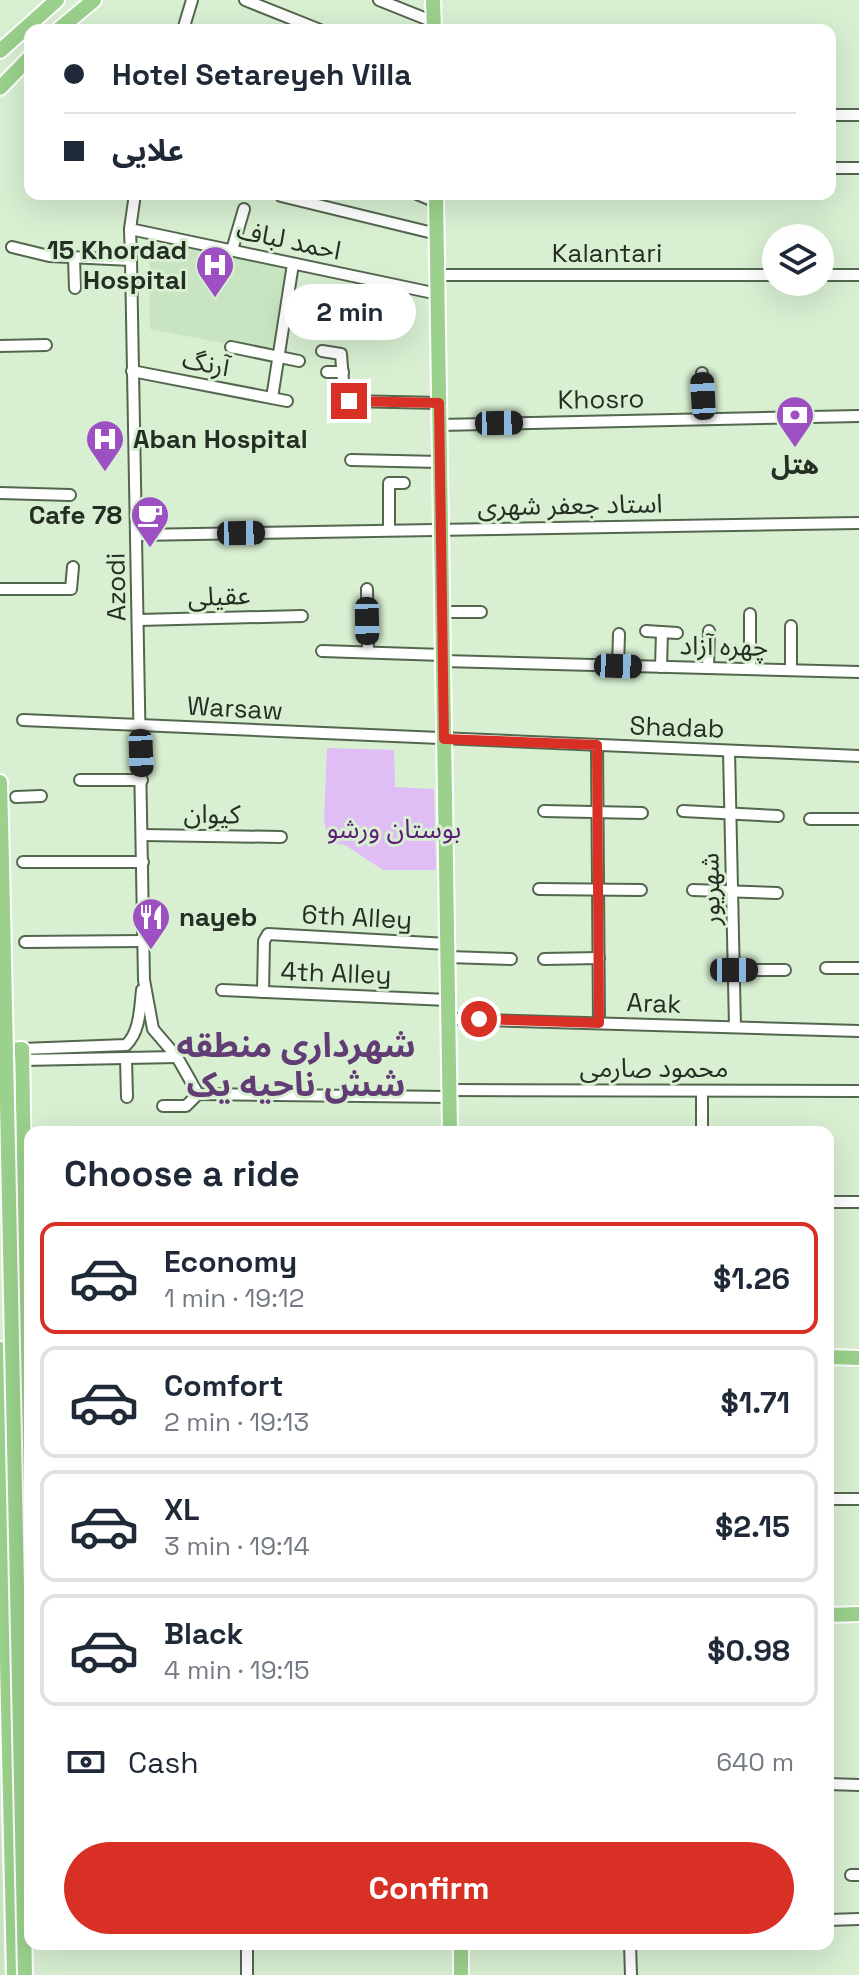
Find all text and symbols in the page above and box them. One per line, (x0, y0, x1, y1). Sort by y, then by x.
text: Hotel Setareyeh Villa (112, 55, 412, 94)
text: علایی (112, 131, 184, 170)
street label: احمد لباف (234, 212, 344, 268)
map controls (762, 224, 834, 296)
button: layers (762, 224, 834, 296)
place label: 15 Khordad Hospital (47, 233, 187, 297)
street label: Kalantari (552, 236, 662, 270)
hospital icon: 15 Khordad Hospital (194, 244, 236, 299)
callout: 2 min (283, 285, 415, 341)
text: 2 min (316, 295, 384, 329)
street label: آرنگ (180, 342, 234, 384)
car (690, 371, 716, 421)
street label: Khosro (557, 381, 645, 417)
route end (331, 383, 367, 419)
bank icon: هتل (774, 394, 816, 449)
car (475, 411, 523, 435)
hospital icon: Aban Hospital (84, 418, 126, 473)
place label: Aban Hospital (133, 422, 308, 456)
place label: هتل (771, 448, 819, 482)
street label: استاد جعفر شهری (477, 486, 663, 524)
cafe icon: Cafe 78 (129, 494, 171, 549)
place label: Cafe 78 (29, 498, 122, 532)
car (217, 521, 265, 545)
street label: Azodi (98, 552, 134, 622)
street label: عقیلی (187, 578, 251, 614)
car (355, 597, 379, 645)
street label: چهره آزاد (679, 628, 769, 664)
car (594, 653, 642, 679)
street label: Warsaw (186, 689, 284, 727)
street label: Shadab (629, 708, 725, 746)
car (128, 729, 154, 777)
street label: کیوان (183, 797, 241, 831)
park label: بوستان ورشو (327, 812, 461, 846)
street label: شهریور (692, 852, 728, 927)
restaurant icon: nayeb (130, 896, 172, 951)
street label: 6th Alley (301, 897, 413, 937)
place label: nayeb (179, 900, 257, 934)
street label: 4th Alley (280, 954, 392, 992)
car (710, 958, 758, 982)
street label: Arak (626, 985, 682, 1021)
route start (461, 1001, 497, 1037)
district label: شهرداری منطقه شش ناحیه یک (177, 1024, 415, 1106)
street label: محمود صارمی (580, 1051, 728, 1085)
text: Choose a ride (64, 1151, 300, 1197)
icon: car (68, 1242, 140, 1314)
text: Economy (164, 1242, 297, 1281)
text: $1.26 (713, 1259, 790, 1298)
text: 1 min · 19:12 (164, 1281, 304, 1315)
icon: car (68, 1366, 140, 1438)
text: Comfort (164, 1366, 283, 1405)
text: $1.71 (720, 1383, 790, 1422)
text: 2 min · 19:13 (164, 1405, 309, 1439)
icon: car (68, 1490, 140, 1562)
text: XL (164, 1490, 200, 1529)
text: $2.15 (715, 1507, 790, 1546)
text: 3 min · 19:14 (164, 1529, 310, 1563)
icon: car (68, 1614, 140, 1686)
text: Black (164, 1614, 243, 1653)
text: $0.98 (707, 1631, 790, 1670)
text: 4 min · 19:15 (164, 1653, 310, 1687)
icon: cash (64, 1740, 108, 1784)
text: Cash (128, 1743, 199, 1782)
text: 640 m (716, 1745, 794, 1779)
button: Confirm (64, 1842, 794, 1934)

